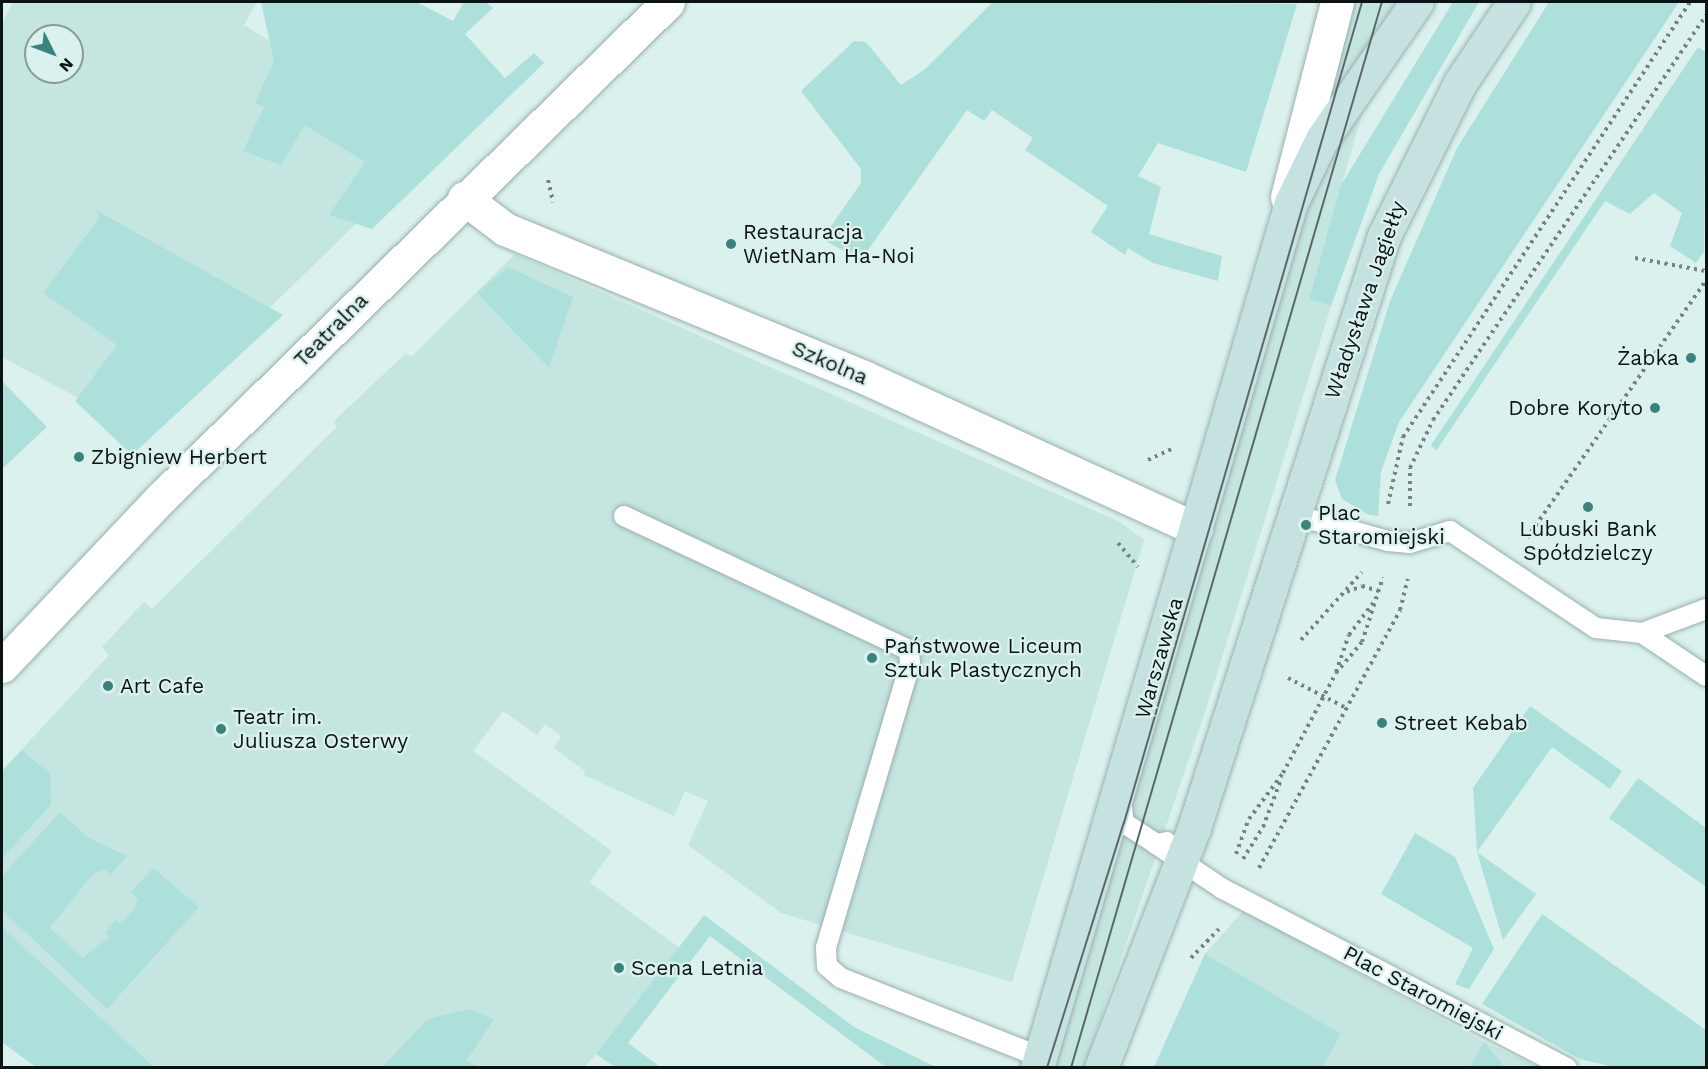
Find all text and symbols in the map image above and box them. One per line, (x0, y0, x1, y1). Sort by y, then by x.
north arrow (24, 24, 84, 84)
text: N (55, 54, 77, 76)
street label: Władysława Jagiełły (1319, 197, 1411, 403)
place label: Restauracja WietNam Ha-Noi (743, 219, 915, 269)
marker: Restauracja WietNam Ha-Noi (724, 237, 738, 251)
street label: Teatralna (289, 288, 373, 372)
street label: Szkolna (788, 336, 872, 390)
place label: Żabka (1617, 345, 1679, 371)
marker: Żabka (1684, 351, 1698, 365)
place label: Dobre Koryto (1508, 395, 1643, 421)
marker: Dobre Koryto (1648, 401, 1662, 415)
place label: Zbigniew Herbert (91, 444, 267, 470)
marker: Zbigniew Herbert (72, 450, 86, 464)
place label: Plac Staromiejski (1318, 500, 1445, 550)
marker: Lubuski Bank Spółdzielczy (1581, 500, 1595, 514)
place label: Lubuski Bank Spółdzielczy (1519, 516, 1657, 566)
marker: Plac Staromiejski (1299, 518, 1313, 532)
street label: Warszawska (1130, 594, 1188, 722)
place label: Państwowe Liceum Sztuk Plastycznych (884, 633, 1083, 683)
marker: Państwowe Liceum Sztuk Plastycznych (865, 651, 879, 665)
place label: Art Cafe (120, 673, 204, 699)
marker: Art Cafe (101, 679, 115, 693)
place label: Teatr im. Juliusza Osterwy (233, 704, 409, 754)
place label: Street Kebab (1394, 710, 1528, 736)
marker: Street Kebab (1375, 716, 1389, 730)
marker: Teatr im. Juliusza Osterwy (214, 722, 228, 736)
street label: Plac Staromiejski (1339, 940, 1507, 1046)
place label: Scena Letnia (631, 955, 764, 981)
marker: Scena Letnia (612, 961, 626, 975)

